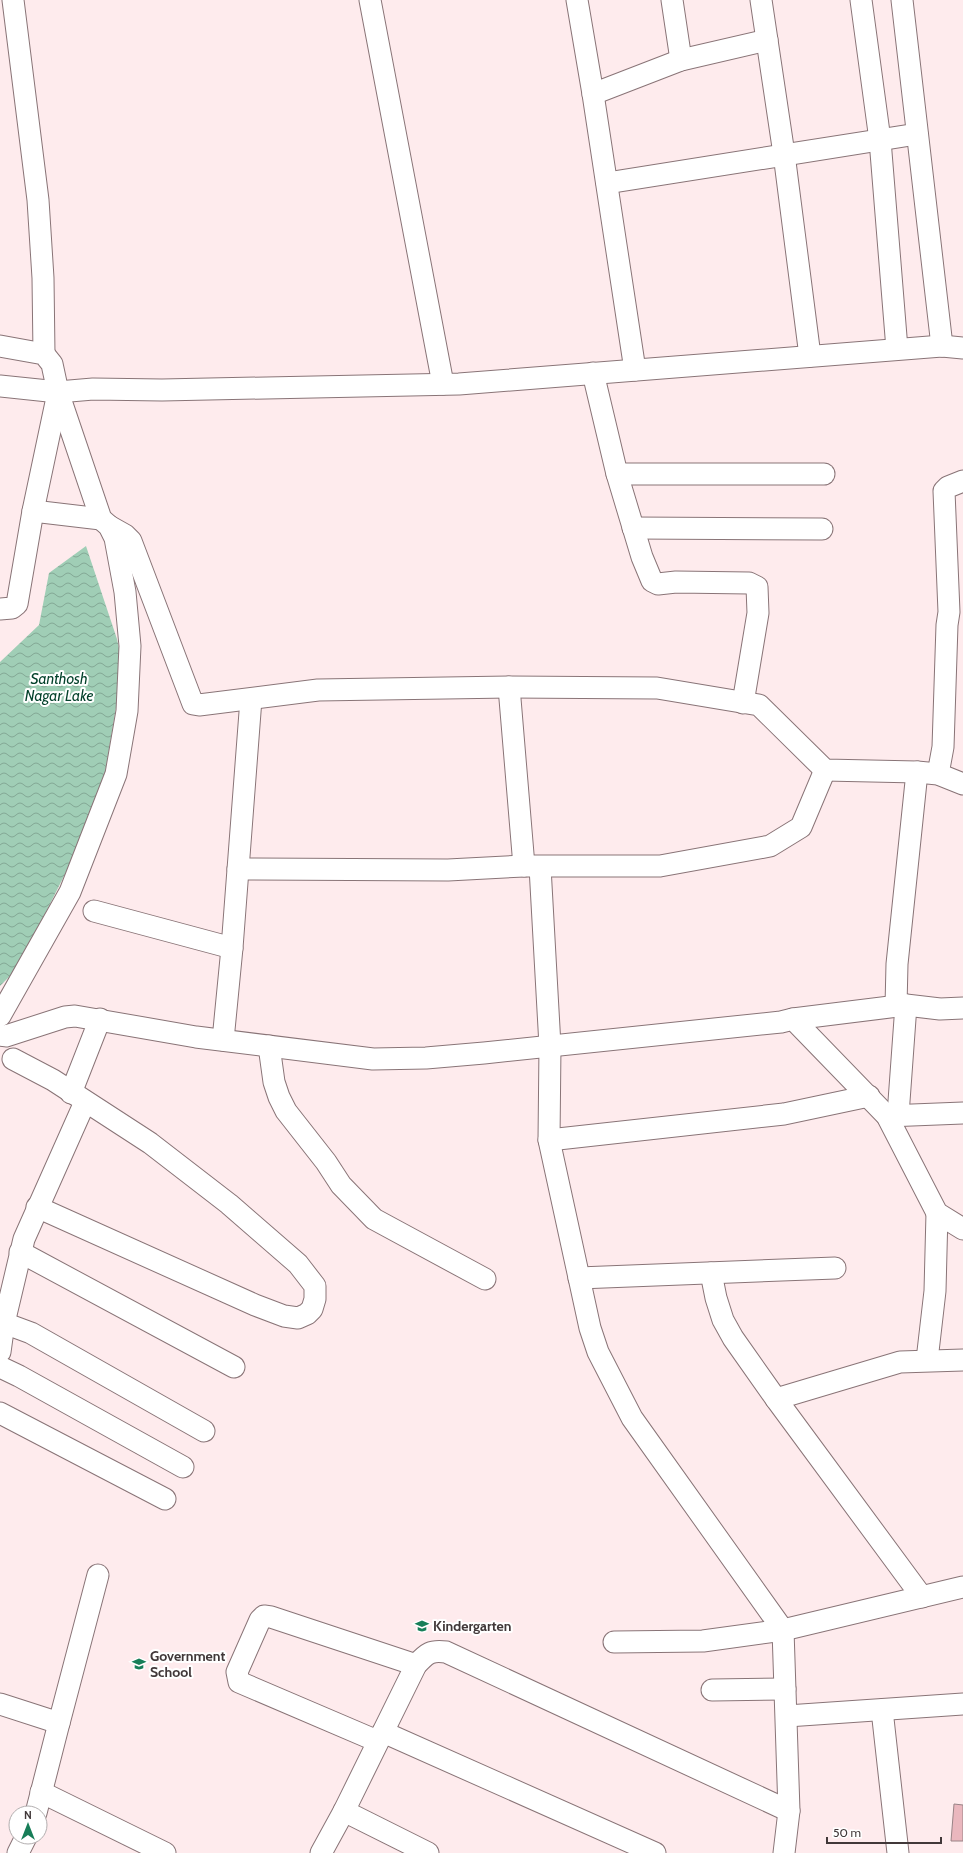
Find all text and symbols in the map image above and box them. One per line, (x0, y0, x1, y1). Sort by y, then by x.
water label: Santhosh Nagar Lake (25, 670, 93, 705)
place label: Kindergarten (433, 1617, 511, 1635)
school or university icon: Kindergarten (414, 1618, 430, 1634)
place label: Government School (150, 1647, 225, 1681)
school or university icon: Government School (131, 1656, 147, 1672)
north arrow (8, 1805, 48, 1845)
text: N (24, 1808, 32, 1822)
scale bar (827, 1819, 941, 1845)
text: 50 m (833, 1825, 861, 1840)

